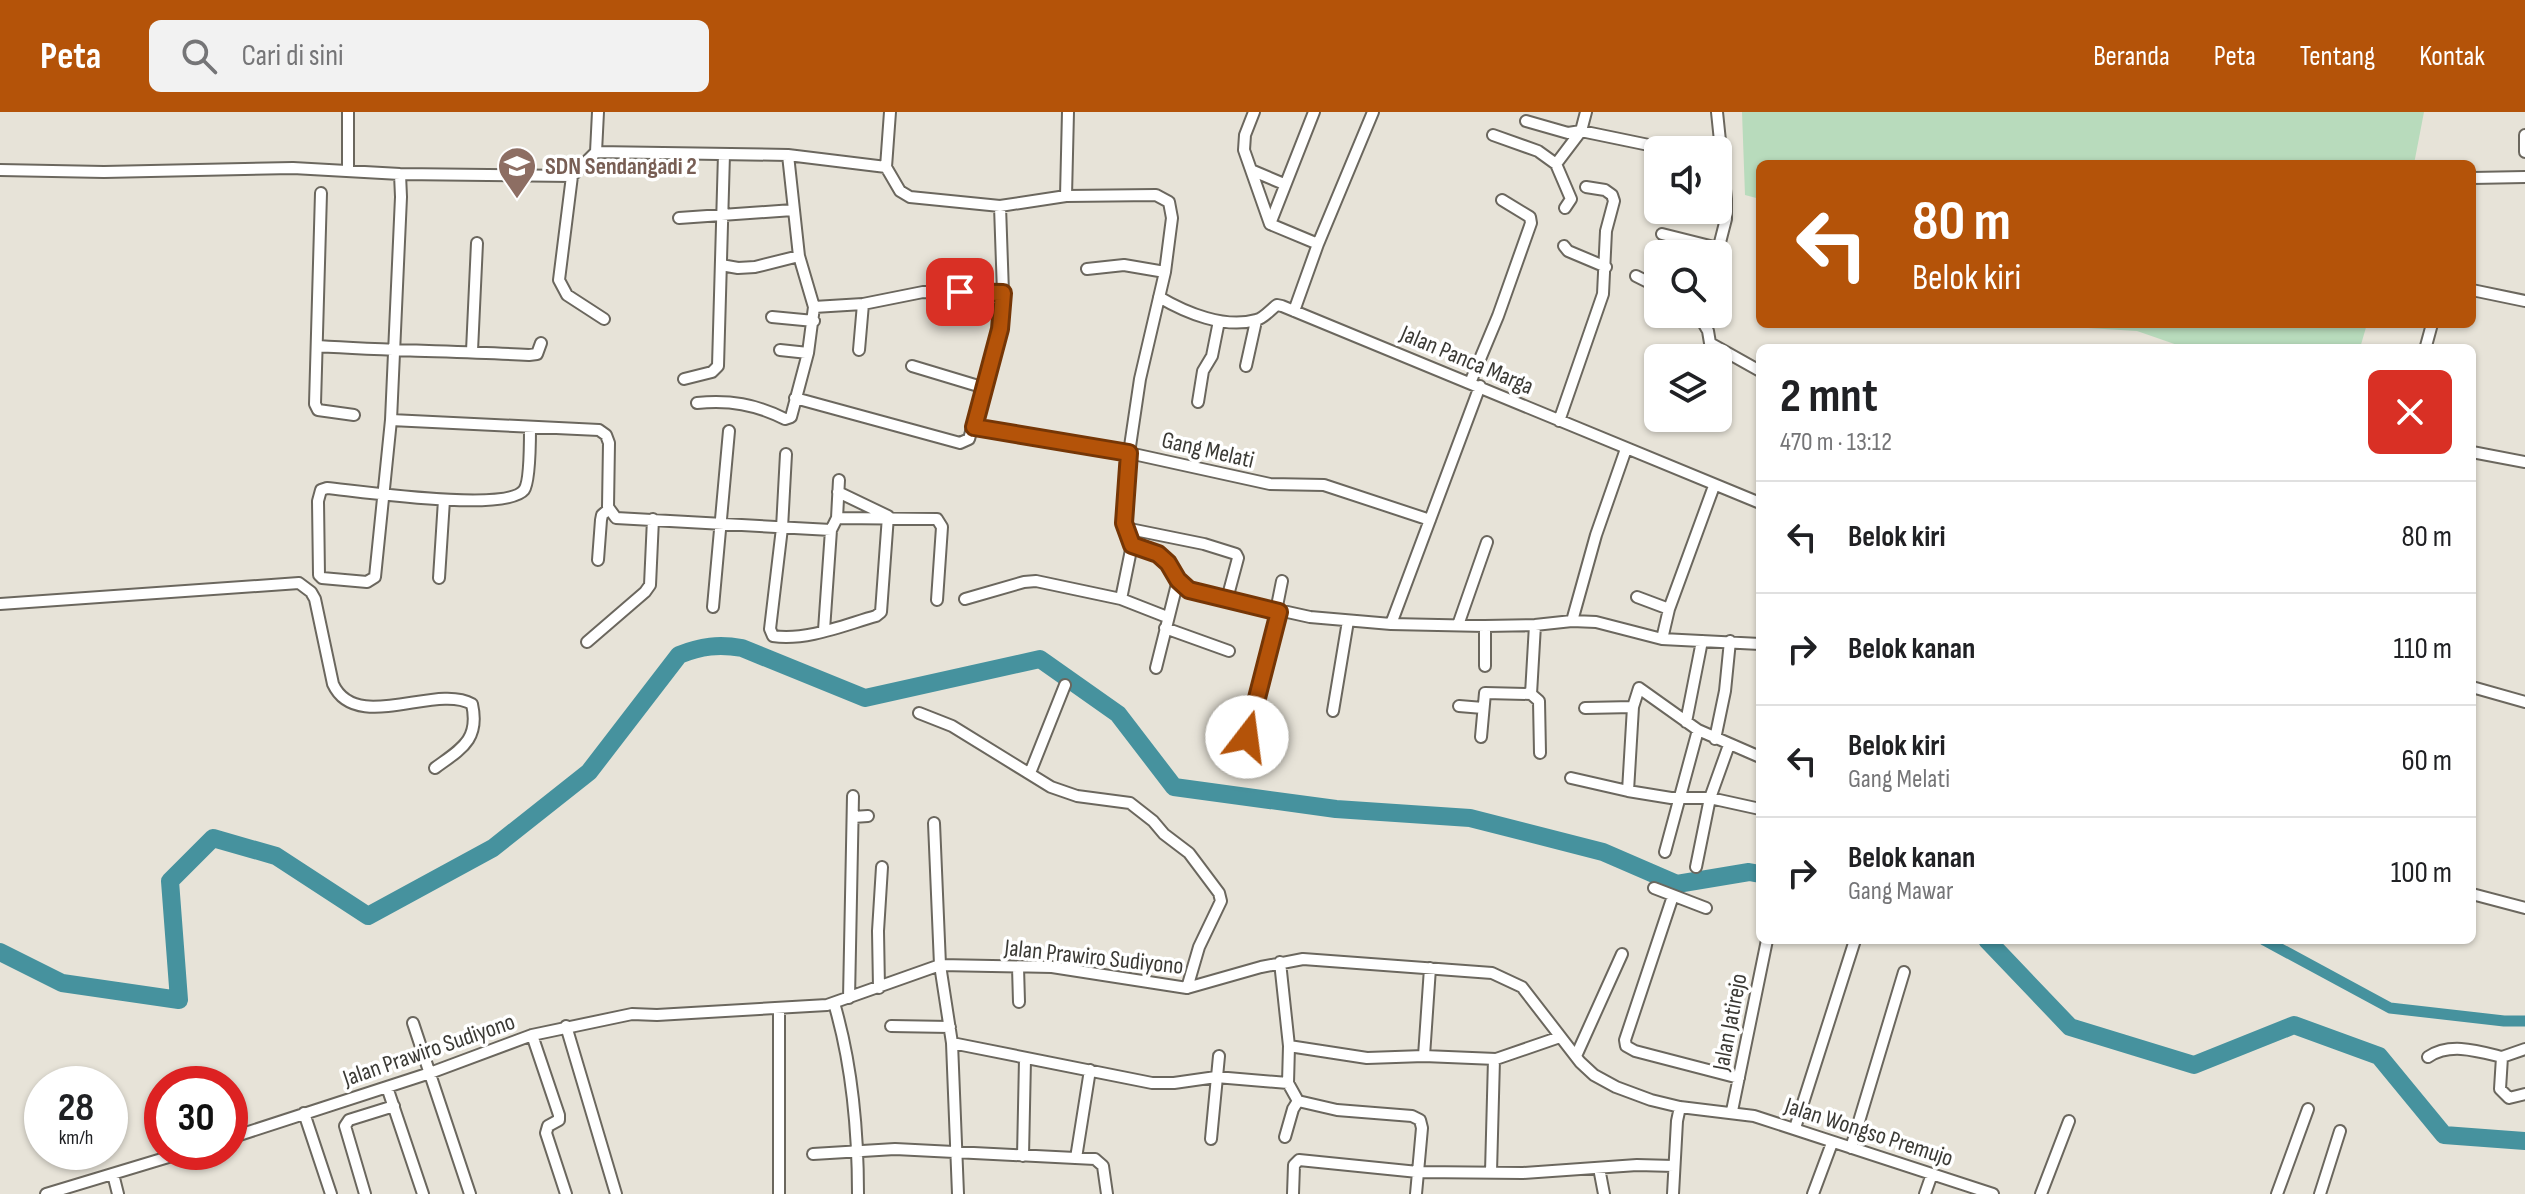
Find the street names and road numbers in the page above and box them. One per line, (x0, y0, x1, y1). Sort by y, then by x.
street label: Jalan Panca Marga (1395, 319, 1538, 401)
street label: Gang Melati (1159, 425, 1257, 475)
street label: Jalan Prawiro Sudiyono (1002, 933, 1185, 981)
street label: Jalan Jatirejo (1706, 971, 1754, 1074)
street label: Jalan Prawiro Sudiyono (338, 1007, 519, 1093)
street label: Jalan Wongso Premujo (1780, 1091, 1957, 1173)

